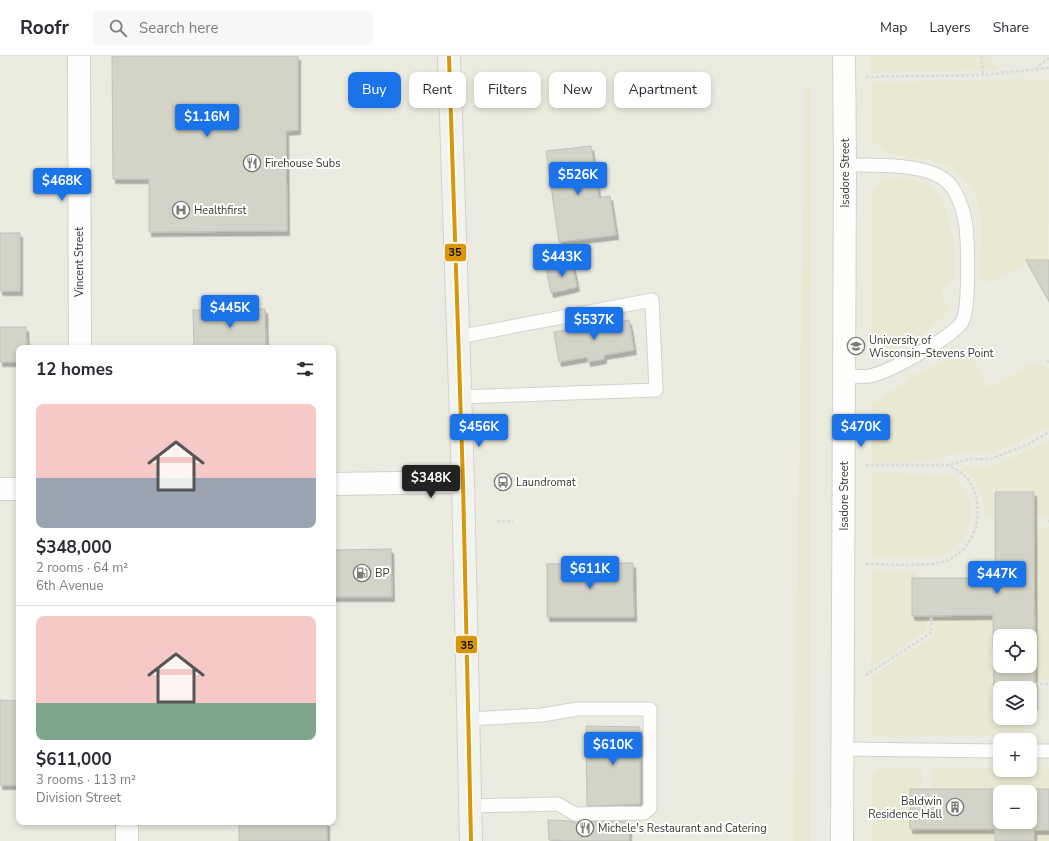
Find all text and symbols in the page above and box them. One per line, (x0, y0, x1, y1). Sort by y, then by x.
search box (93, 10, 373, 46)
text: Roofr (20, 15, 69, 41)
icon: search (107, 17, 129, 39)
text: Search here (139, 18, 218, 38)
text: Map (880, 18, 907, 37)
text: Layers (929, 18, 971, 37)
text: Share (993, 18, 1029, 37)
chip: Buy (348, 72, 401, 108)
chip: Rent (409, 72, 466, 108)
chip: Filters (474, 72, 541, 108)
chip: New (549, 72, 606, 108)
chip: Apartment (614, 72, 711, 108)
pin: $1.16M (174, 104, 240, 138)
text: $1.16M (184, 108, 230, 126)
street label: Isadore Street (838, 138, 853, 208)
restaurant icon: Firehouse Subs (242, 153, 262, 173)
place label: Firehouse Subs (265, 156, 340, 171)
pin: $526K (550, 162, 606, 196)
text: $526K (558, 166, 598, 184)
pin: $468K (34, 168, 90, 202)
text: $468K (42, 172, 82, 190)
hospital icon: Healthfirst (171, 200, 191, 220)
place label: Healthfirst (194, 203, 247, 218)
street label: Vincent Street (72, 227, 87, 298)
line badge: 35 (444, 243, 467, 262)
pin: $443K (534, 244, 590, 278)
text: 35 (448, 245, 462, 260)
text: $443K (542, 248, 582, 266)
pin: $445K (202, 295, 258, 329)
text: $445K (210, 299, 250, 317)
pin: $537K (566, 307, 622, 341)
text: $537K (574, 311, 614, 329)
place label: University of Wisconsin–Stevens Point (869, 333, 993, 361)
school or university icon: University of Wisconsin–Stevens Point (846, 336, 866, 356)
text: 12 homes (36, 358, 113, 381)
icon: filters (294, 358, 316, 380)
pin: $456K (451, 414, 507, 448)
pin: $470K (833, 414, 889, 448)
text: $456K (459, 418, 499, 436)
text: $470K (841, 418, 881, 436)
icon: home (140, 430, 212, 502)
street label: Isadore Street (837, 461, 852, 531)
pin: $348K (403, 465, 459, 499)
text: $348K (411, 469, 451, 487)
bus stop icon: Laundromat (493, 472, 513, 492)
place label: Laundromat (516, 475, 576, 490)
text: $348,000 (36, 536, 112, 559)
pin: $611K (562, 556, 618, 590)
text: 2 rooms · 64 m² (36, 559, 128, 577)
text: $611K (570, 560, 610, 578)
pin: $447K (969, 561, 1025, 595)
fuel station icon: BP (352, 563, 372, 583)
text: $447K (977, 565, 1017, 583)
place label: BP (375, 566, 389, 581)
text: 6th Avenue (36, 577, 103, 595)
map controls (993, 629, 1037, 829)
button: locate (993, 629, 1037, 673)
line badge: 35 (455, 635, 478, 654)
text: 35 (460, 638, 474, 653)
icon: home (140, 642, 212, 714)
button: layers (993, 681, 1037, 725)
pin: $610K (585, 732, 641, 766)
button: + (993, 733, 1037, 777)
text: $610K (593, 736, 633, 754)
text: $611,000 (36, 748, 112, 771)
text: 3 rooms · 113 m² (36, 771, 136, 789)
button: − (993, 785, 1037, 829)
text: Division Street (36, 789, 121, 807)
place label: Baldwin Residence Hall (868, 794, 943, 822)
building icon: Baldwin Residence Hall (945, 797, 965, 817)
restaurant icon: Michele's Restaurant and Catering (575, 818, 595, 838)
place label: Michele's Restaurant and Catering (598, 821, 767, 836)

